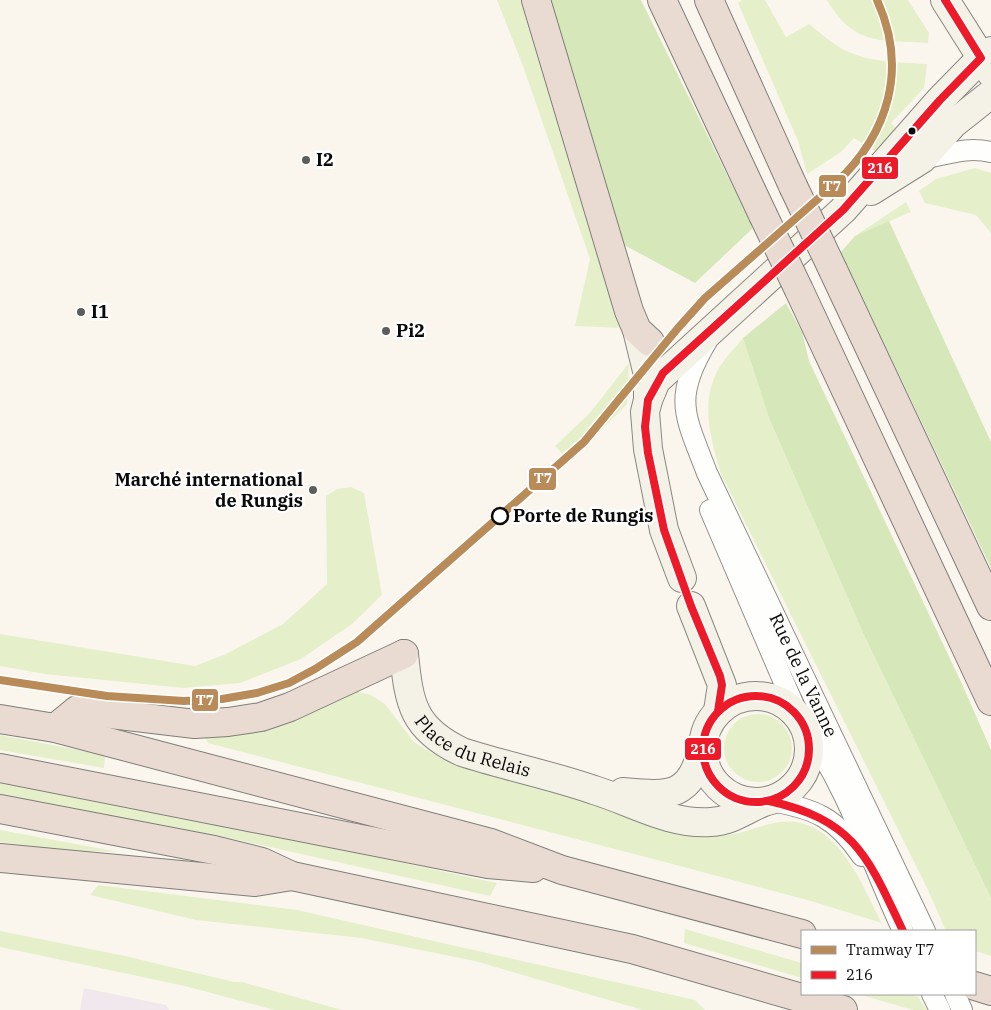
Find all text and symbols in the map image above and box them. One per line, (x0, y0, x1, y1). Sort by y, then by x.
unlabelled marker (907, 126, 917, 136)
place label: I2 (316, 148, 334, 171)
marker: I2 (300, 154, 312, 166)
line badge: 216 (861, 156, 899, 180)
text: 216 (867, 159, 893, 177)
line badge: T7 (818, 174, 847, 198)
text: T7 (823, 177, 841, 195)
place label: I1 (91, 300, 109, 323)
marker: I1 (75, 306, 87, 318)
place label: Pi2 (396, 319, 425, 342)
marker: Pi2 (380, 325, 392, 337)
line badge: T7 (528, 467, 557, 491)
place label: Marché international de Rungis (115, 468, 303, 512)
text: T7 (534, 469, 552, 487)
marker: Marché international de Rungis (307, 484, 319, 496)
place label: Porte de Rungis (513, 504, 653, 527)
marker: Porte de Rungis (491, 507, 509, 525)
street label: Rue de la Vanne (764, 609, 843, 741)
line badge: T7 (191, 688, 219, 712)
text: T7 (196, 691, 214, 709)
street label: Place du Relais (410, 710, 533, 782)
line badge: 216 (684, 737, 722, 761)
text: 216 (690, 740, 716, 758)
legend (801, 930, 976, 995)
text: Tramway T7 (846, 940, 934, 959)
text: 216 (846, 965, 873, 984)

